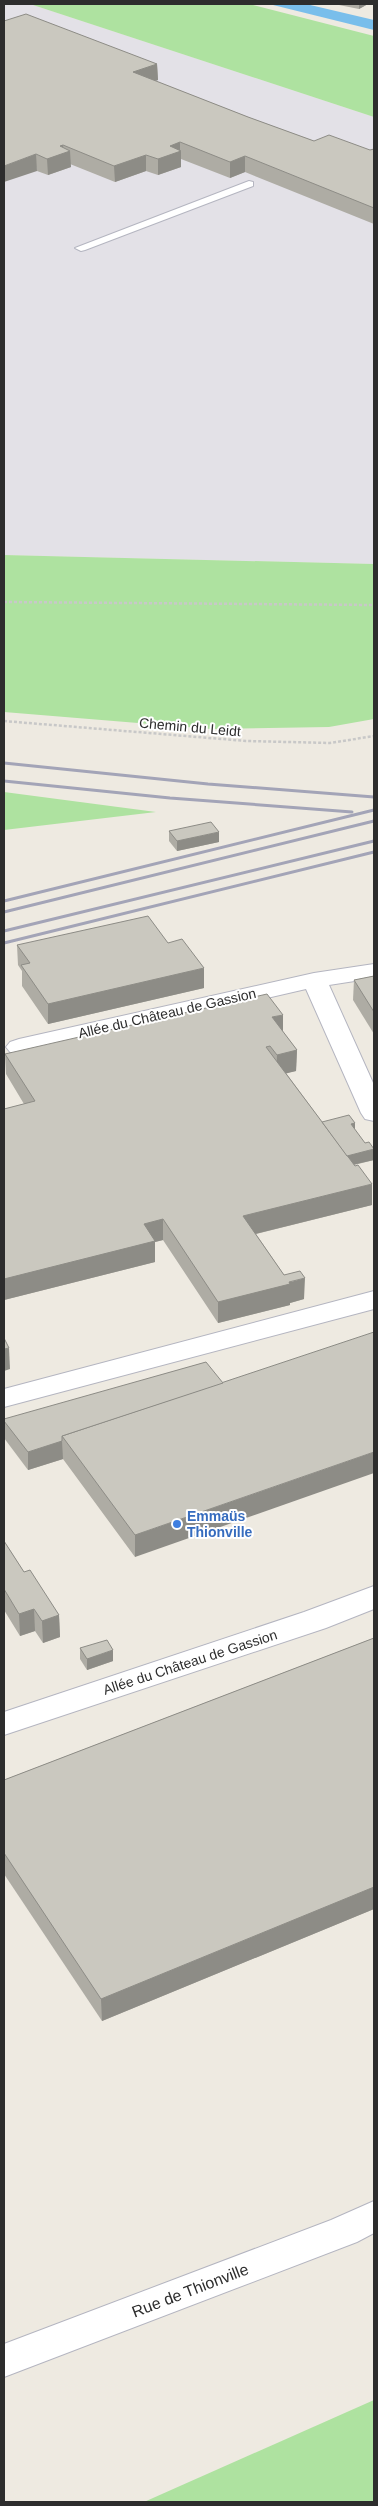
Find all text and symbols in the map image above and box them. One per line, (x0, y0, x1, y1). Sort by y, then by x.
street label: Chemin du Leidt (139, 715, 242, 739)
street label: Allée du Château de Gassion (76, 985, 258, 1041)
place label: Emmaüs Thionville (187, 1508, 253, 1540)
marker: Emmaüs Thionville (171, 1518, 183, 1530)
street label: Allée du Château de Gassion (101, 1626, 279, 1698)
street label: Rue de Thionville (130, 2260, 251, 2321)

